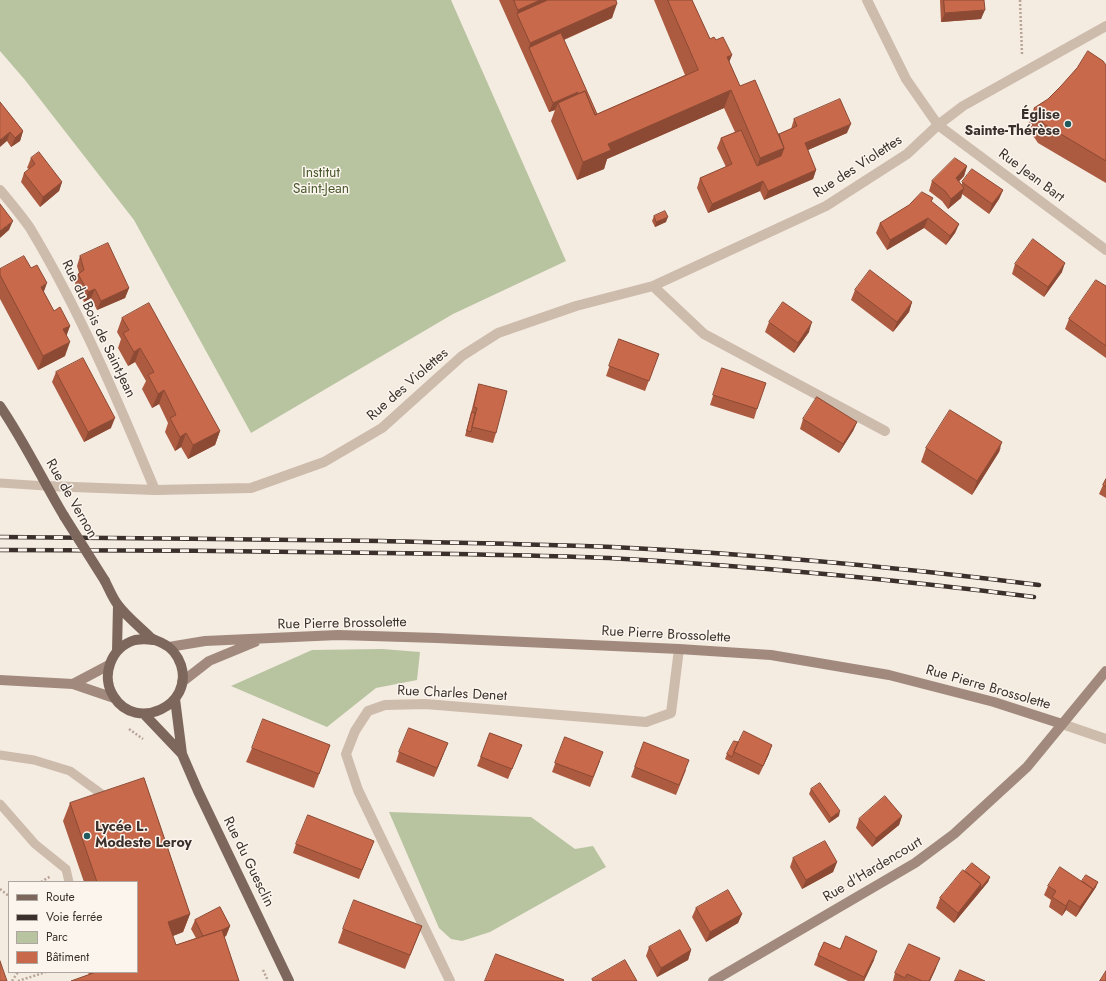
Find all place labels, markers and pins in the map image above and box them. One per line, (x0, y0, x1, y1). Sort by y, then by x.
place label: Église Sainte-Thérèse (964, 108, 1060, 140)
marker: Église Sainte-Thérèse (1063, 119, 1073, 129)
place label: Lycée L. Modeste Leroy (95, 820, 192, 852)
marker: Lycée L. Modeste Leroy (82, 831, 92, 841)

